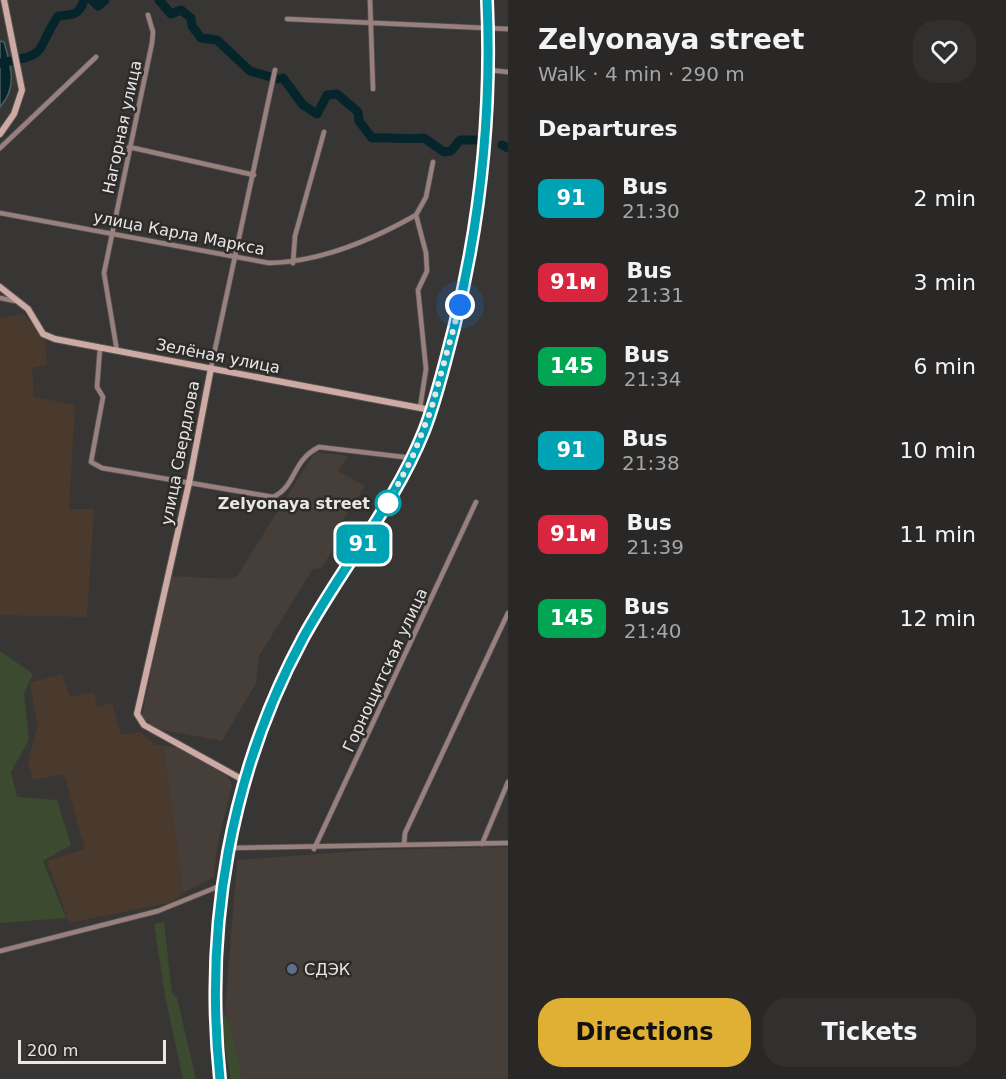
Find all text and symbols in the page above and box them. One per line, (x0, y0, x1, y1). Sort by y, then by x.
button: heart (913, 20, 976, 83)
text: Zelyonaya street (538, 23, 804, 56)
street label: Нагорная улица (99, 59, 145, 195)
text: Walk · 4 min · 290 m (538, 62, 745, 86)
text: Departures (538, 116, 678, 141)
text: Bus (622, 174, 668, 199)
text: 91 (556, 186, 586, 210)
text: 2 min (914, 186, 976, 211)
text: 21:30 (622, 199, 680, 223)
street label: улица Карла Маркса (92, 207, 266, 259)
text: Bus (626, 258, 672, 283)
text: 91м (550, 270, 596, 294)
text: 3 min (914, 270, 976, 295)
text: 21:31 (626, 283, 684, 307)
your location (445, 290, 475, 320)
street label: Зелёная улица (154, 335, 282, 377)
text: Bus (624, 342, 669, 367)
text: 145 (550, 354, 594, 378)
text: 6 min (914, 354, 976, 379)
text: 21:34 (624, 367, 681, 391)
street label: улица Свердлова (157, 379, 203, 527)
text: Bus (622, 426, 668, 451)
text: 91 (556, 438, 586, 462)
text: 10 min (900, 438, 976, 463)
text: 21:38 (622, 451, 680, 475)
marker: Zelyonaya street (375, 490, 401, 516)
place label: Zelyonaya street (218, 494, 370, 513)
text: Bus (626, 510, 672, 535)
text: 91м (550, 522, 596, 546)
text: 11 min (900, 522, 976, 547)
line badge: 91 (336, 524, 390, 564)
text: 91 (348, 532, 378, 556)
text: 21:39 (626, 535, 684, 559)
street label: Горнощитская улица (339, 585, 431, 755)
text: Bus (624, 594, 669, 619)
text: 145 (550, 606, 594, 630)
text: 12 min (900, 606, 976, 631)
text: 21:40 (624, 619, 681, 643)
place label: СДЭК (304, 960, 351, 979)
marker: СДЭК (285, 962, 299, 976)
button: Directions (538, 998, 751, 1067)
button: Tickets (763, 998, 976, 1067)
scale bar (18, 1037, 166, 1064)
text: 200 m (27, 1041, 78, 1060)

